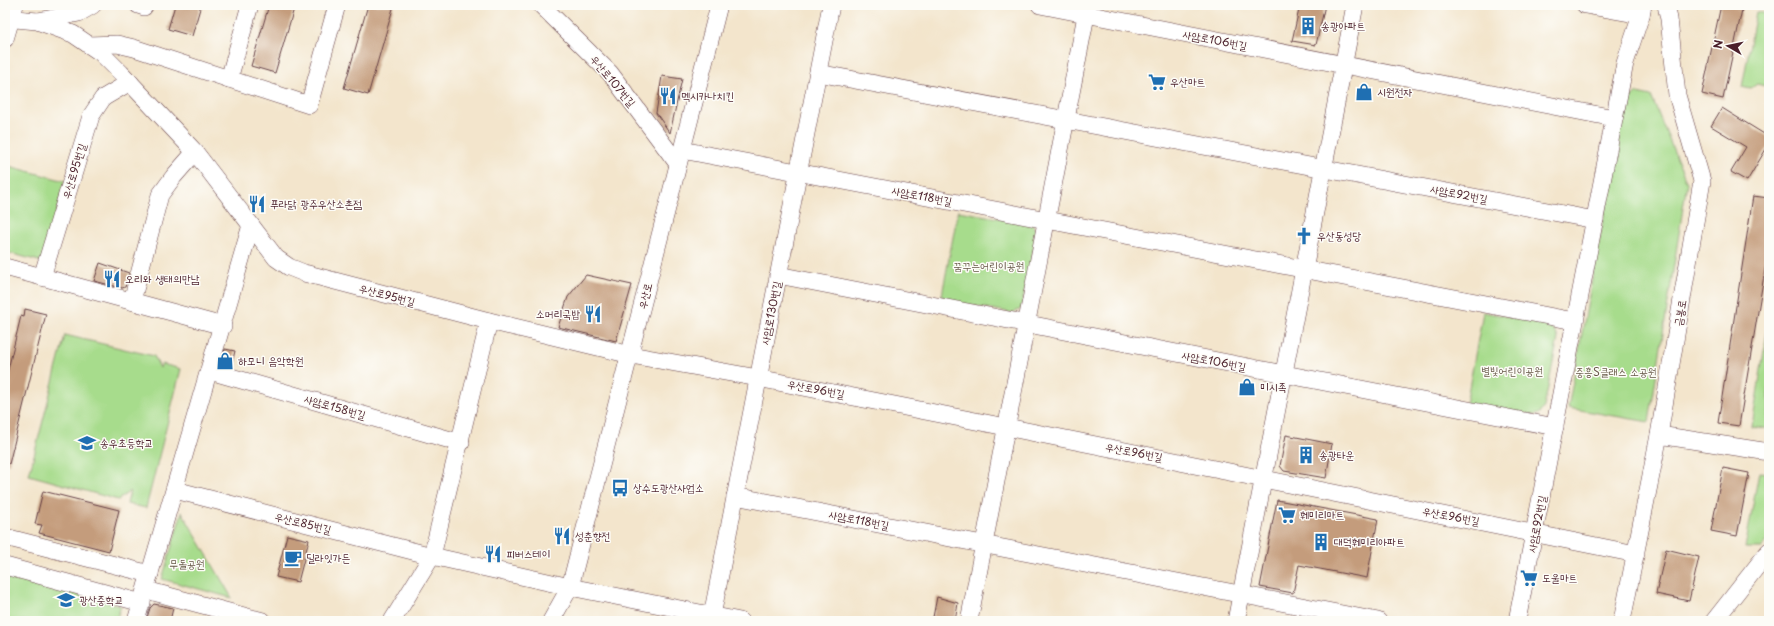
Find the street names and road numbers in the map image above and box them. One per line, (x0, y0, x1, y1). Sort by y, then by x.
street label: 사암로106번길 (1182, 25, 1249, 54)
street label: 우산로107번길 (587, 51, 640, 110)
street label: 우산로95번길 (57, 141, 90, 201)
street label: 사암로92번길 (1429, 180, 1489, 207)
street label: 사암로118번길 (891, 181, 954, 210)
street label: 우산로95번길 (357, 279, 417, 310)
street label: 사암로130번길 (756, 279, 785, 346)
street label: 우산로 (633, 281, 656, 311)
street label: 금봉로 (1669, 298, 1690, 327)
street label: 사암로106번길 (1181, 346, 1248, 375)
street label: 우산로96번길 (786, 375, 846, 402)
street label: 사암로158번길 (302, 390, 368, 423)
street label: 우산로96번길 (1104, 438, 1164, 465)
street label: 사암로92번길 (1523, 494, 1550, 554)
street label: 우산로96번길 (1421, 502, 1481, 529)
street label: 사암로118번길 (828, 505, 891, 534)
street label: 우산로85번길 (273, 507, 333, 538)

